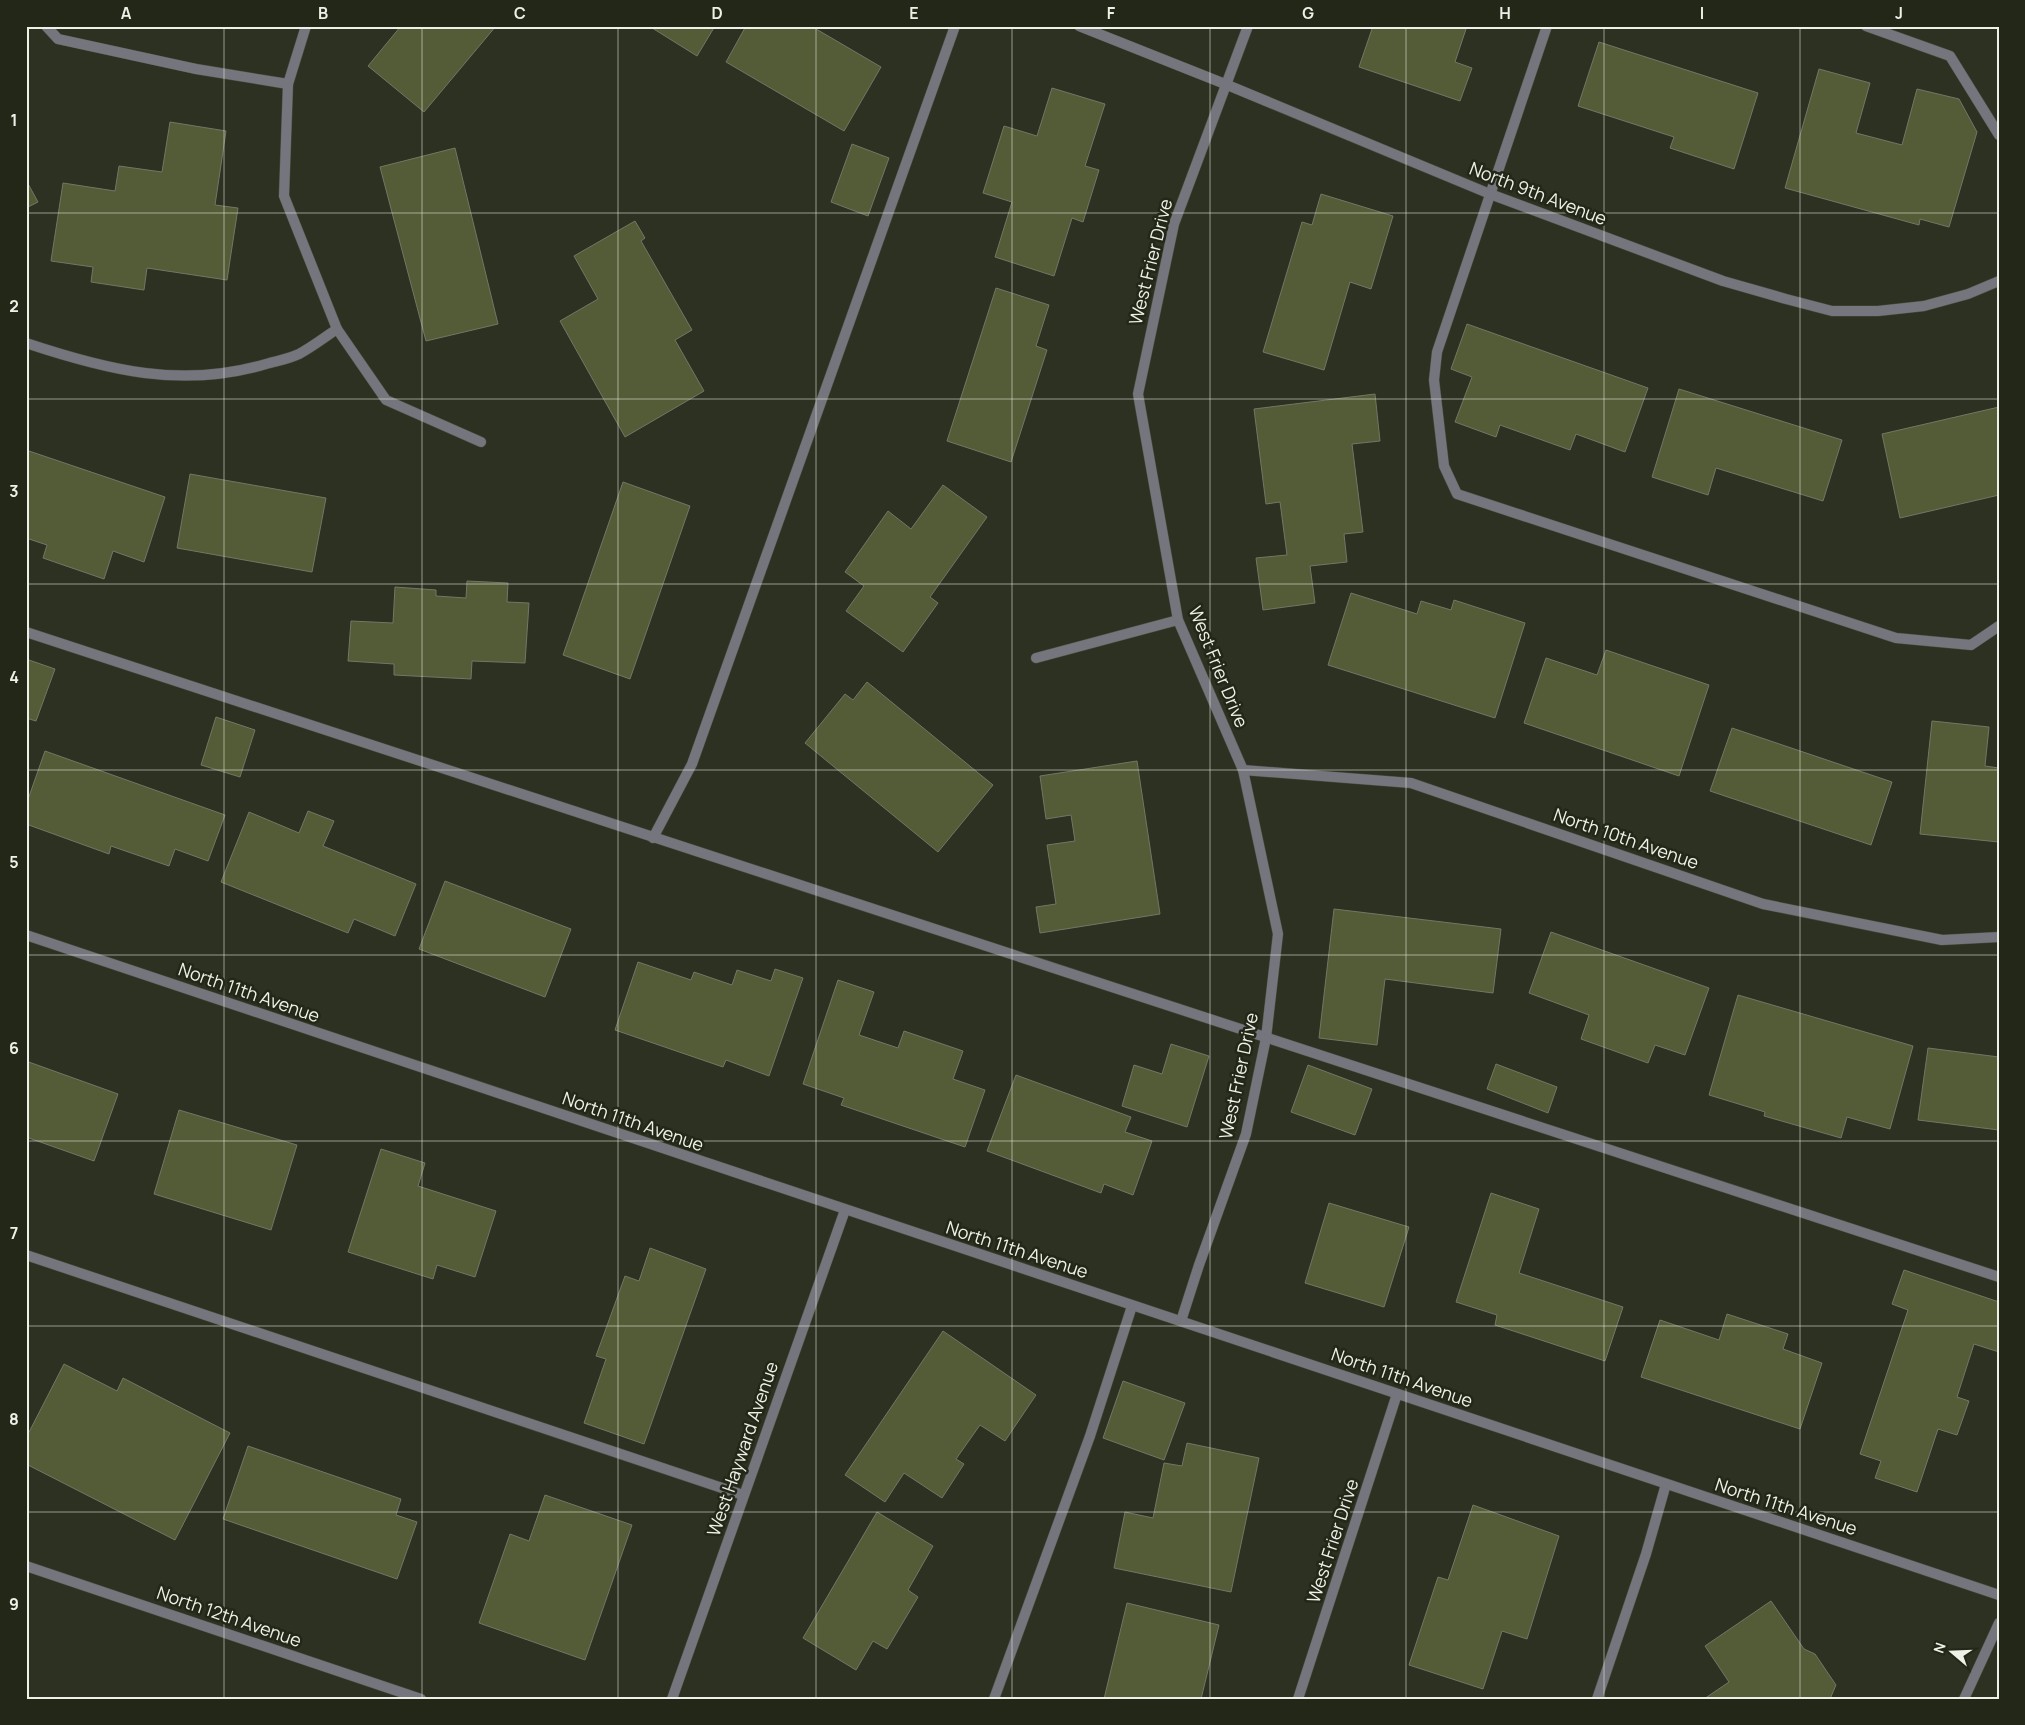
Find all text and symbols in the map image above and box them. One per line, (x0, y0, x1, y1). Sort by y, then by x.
text: A (121, 2, 132, 24)
text: B (318, 2, 328, 24)
text: C (514, 2, 526, 24)
text: D (711, 2, 723, 24)
text: E (909, 2, 919, 24)
text: F (1107, 2, 1116, 24)
text: G (1302, 2, 1314, 24)
text: H (1499, 2, 1511, 24)
text: I (1700, 2, 1704, 24)
text: J (1895, 2, 1903, 24)
text: 1 (10, 109, 18, 131)
street label: North 9th Avenue (1466, 156, 1610, 230)
street label: West Frier Drive (1123, 196, 1177, 327)
text: 2 (9, 295, 19, 317)
text: 3 (9, 480, 19, 502)
street label: West Frier Drive (1184, 602, 1254, 731)
text: 4 (9, 666, 19, 688)
street label: North 10th Avenue (1551, 802, 1702, 874)
text: 5 (9, 851, 19, 873)
street label: North 11th Avenue (175, 957, 323, 1028)
street label: West Frier Drive (1213, 1010, 1263, 1141)
text: 6 (9, 1037, 19, 1059)
street label: North 11th Avenue (559, 1086, 707, 1157)
street label: North 11th Avenue (943, 1215, 1091, 1283)
text: 7 (10, 1222, 18, 1244)
street label: North 11th Avenue (1328, 1342, 1476, 1413)
street label: West Hayward Avenue (701, 1358, 783, 1539)
text: 8 (9, 1408, 19, 1430)
street label: North 11th Avenue (1712, 1472, 1860, 1540)
street label: West Frier Drive (1301, 1476, 1363, 1606)
street label: North 12th Avenue (154, 1580, 305, 1652)
text: 9 (9, 1593, 19, 1615)
north arrow (1928, 1628, 1978, 1678)
text: N (1929, 1640, 1950, 1655)

